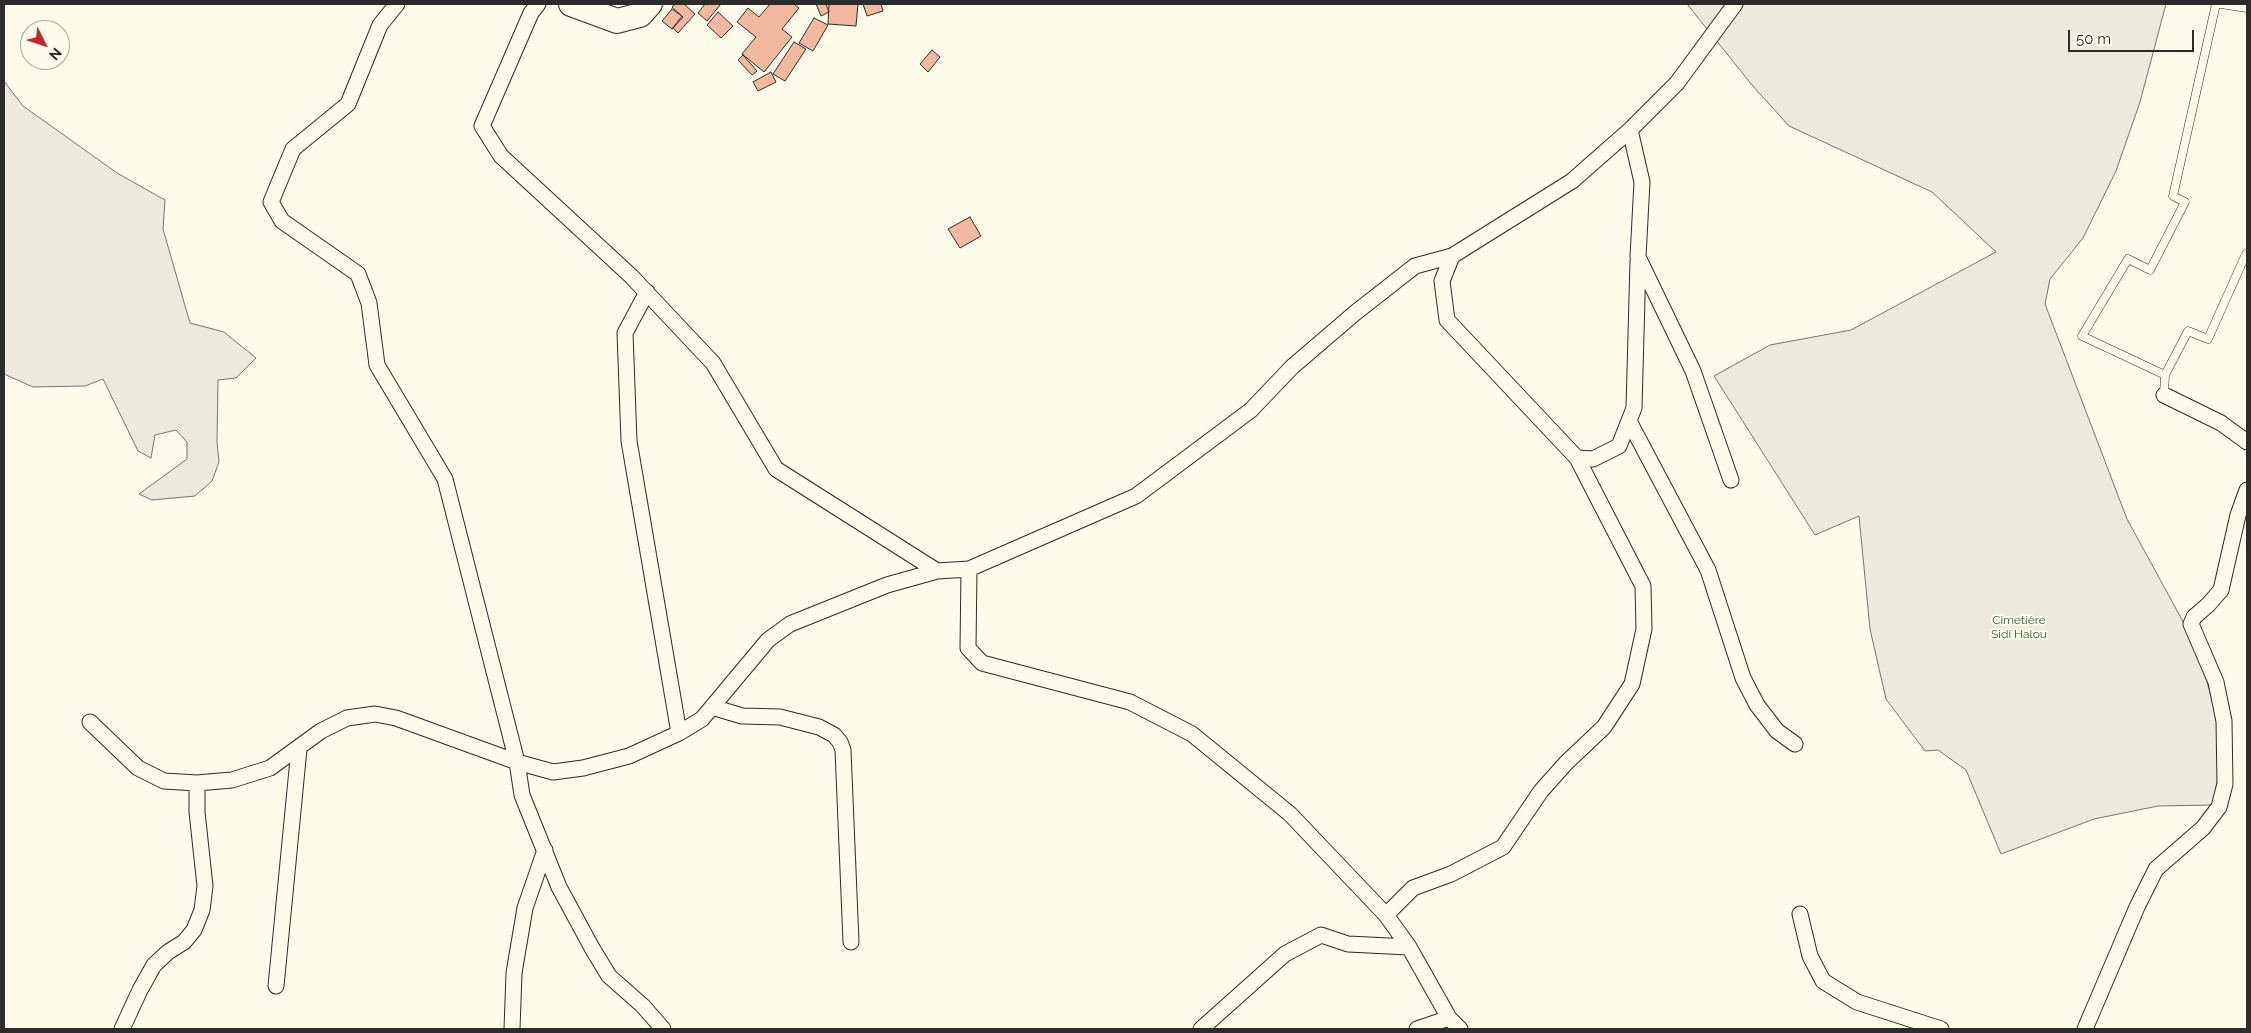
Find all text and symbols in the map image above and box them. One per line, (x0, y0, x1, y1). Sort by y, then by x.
north arrow (20, 20, 70, 70)
scale bar (2071, 20, 2197, 52)
text: 50 m (2076, 30, 2111, 48)
text: N (46, 45, 65, 63)
park label: Cimetière Sidi Halou (1991, 613, 2047, 641)

